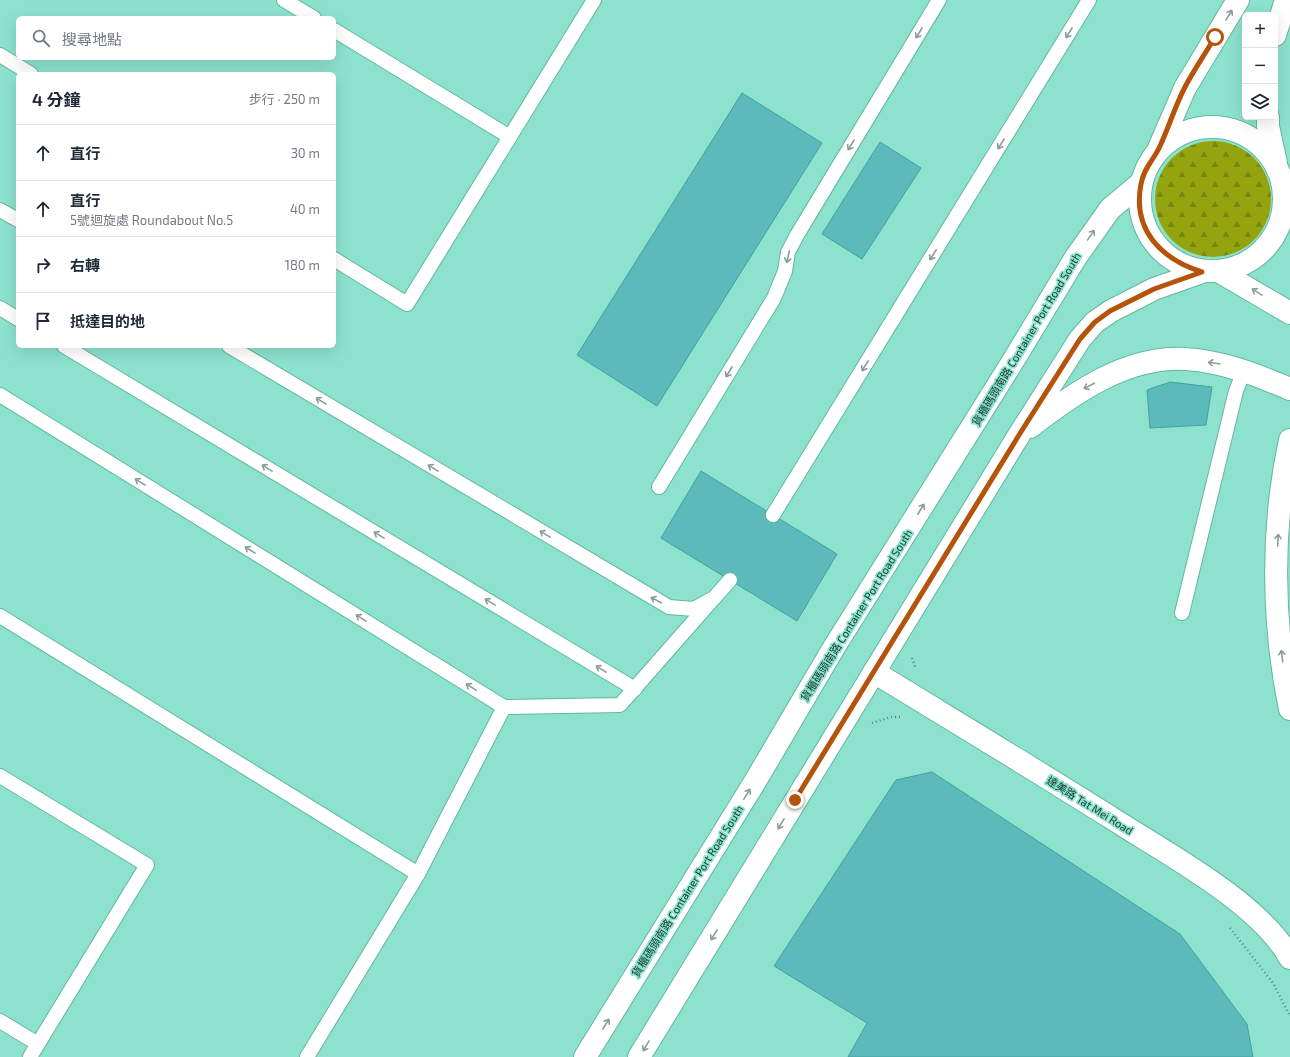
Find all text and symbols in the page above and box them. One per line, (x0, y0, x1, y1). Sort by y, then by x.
one-way arrow (1225, 9, 1233, 21)
map controls (1242, 12, 1278, 120)
button: + (1242, 12, 1278, 48)
search box (16, 16, 336, 60)
icon: search (30, 27, 52, 49)
one-way arrow (914, 27, 922, 39)
one-way arrow (1065, 27, 1073, 38)
route start (1206, 28, 1224, 46)
text: 搜尋地點 (62, 30, 122, 48)
button: − (1242, 48, 1278, 84)
button: layers (1242, 84, 1278, 120)
text: 4 分鐘 (32, 89, 81, 109)
text: 步行 · 250 m (249, 91, 320, 107)
one-way arrow (997, 138, 1005, 149)
one-way arrow (847, 139, 855, 151)
icon: ahead (32, 142, 54, 164)
text: 直行 (70, 144, 100, 162)
text: 30 m (291, 145, 320, 161)
text: 直行 (70, 191, 100, 209)
icon: ahead (32, 198, 54, 220)
text: 40 m (290, 201, 320, 217)
text: 5號迴旋處 Roundabout No.5 (70, 212, 233, 228)
one-way arrow (1087, 229, 1095, 240)
one-way arrow (929, 249, 937, 261)
one-way arrow (783, 250, 791, 263)
street label: 貨櫃碼頭南路 Container Port Road South (969, 250, 1083, 428)
icon: right (32, 254, 54, 276)
text: 右轉 (70, 256, 100, 274)
text: 180 m (285, 257, 320, 273)
one-way arrow (1251, 288, 1263, 296)
icon: arrive (32, 310, 54, 332)
text: 抵達目的地 (70, 312, 145, 330)
one-way arrow (1207, 359, 1220, 367)
one-way arrow (861, 360, 869, 372)
one-way arrow (725, 366, 733, 377)
one-way arrow (1083, 383, 1095, 390)
one-way arrow (316, 397, 327, 405)
one-way arrow (261, 463, 273, 471)
one-way arrow (427, 463, 439, 471)
one-way arrow (134, 477, 145, 486)
one-way arrow (917, 504, 925, 515)
street label: 貨櫃碼頭南路 Container Port Road South (797, 527, 915, 703)
one-way arrow (373, 530, 385, 538)
one-way arrow (539, 530, 550, 538)
one-way arrow (1274, 534, 1282, 547)
one-way arrow (245, 546, 256, 554)
one-way arrow (651, 596, 663, 604)
one-way arrow (484, 597, 496, 605)
one-way arrow (355, 614, 367, 622)
one-way arrow (1278, 650, 1285, 663)
one-way arrow (595, 664, 607, 672)
one-way arrow (465, 682, 477, 690)
street label: 達美路 Tat Mei Road (1044, 773, 1136, 837)
one-way arrow (744, 788, 752, 800)
route end (786, 791, 804, 809)
street label: 貨櫃碼頭南路 Container Port Road South (628, 803, 746, 979)
one-way arrow (777, 818, 785, 830)
one-way arrow (709, 929, 717, 941)
one-way arrow (602, 1018, 610, 1030)
one-way arrow (642, 1040, 650, 1051)

